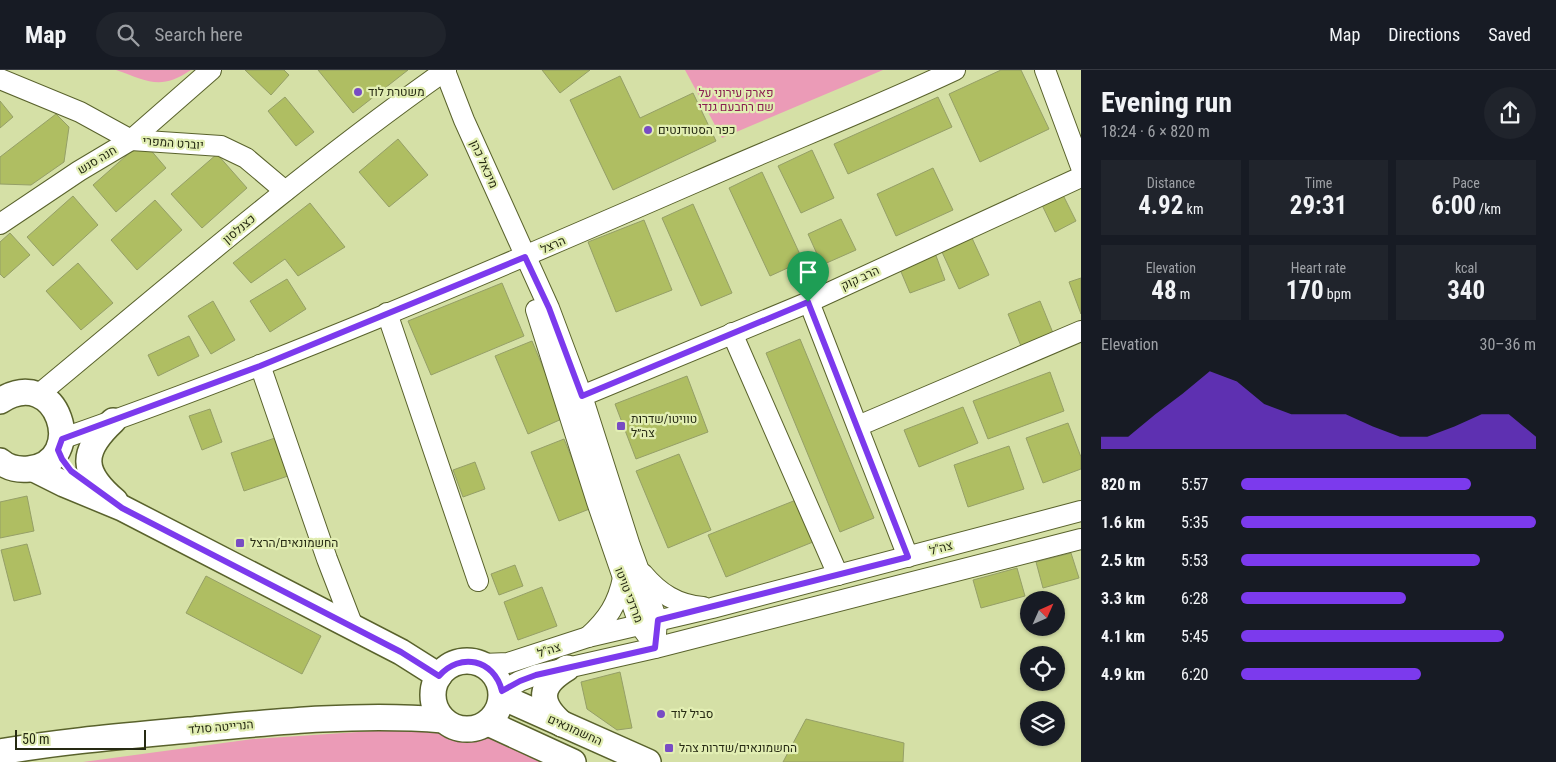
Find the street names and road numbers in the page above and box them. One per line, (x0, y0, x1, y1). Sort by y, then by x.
street label: יוברט המפרי (142, 134, 204, 152)
street label: מיכאל כהן (467, 138, 501, 190)
street label: חנה סנש (75, 143, 119, 177)
street label: כצנלסון (220, 211, 258, 247)
street label: הרצל (538, 233, 568, 257)
street label: הרב קוק (839, 263, 881, 293)
street label: צה"ל (928, 538, 955, 558)
street label: מרדכי טויטו (612, 565, 646, 625)
street label: צה"ל (536, 640, 563, 660)
street label: החשמונאים (546, 712, 604, 748)
street label: הנרייטה סולד (188, 717, 254, 737)

